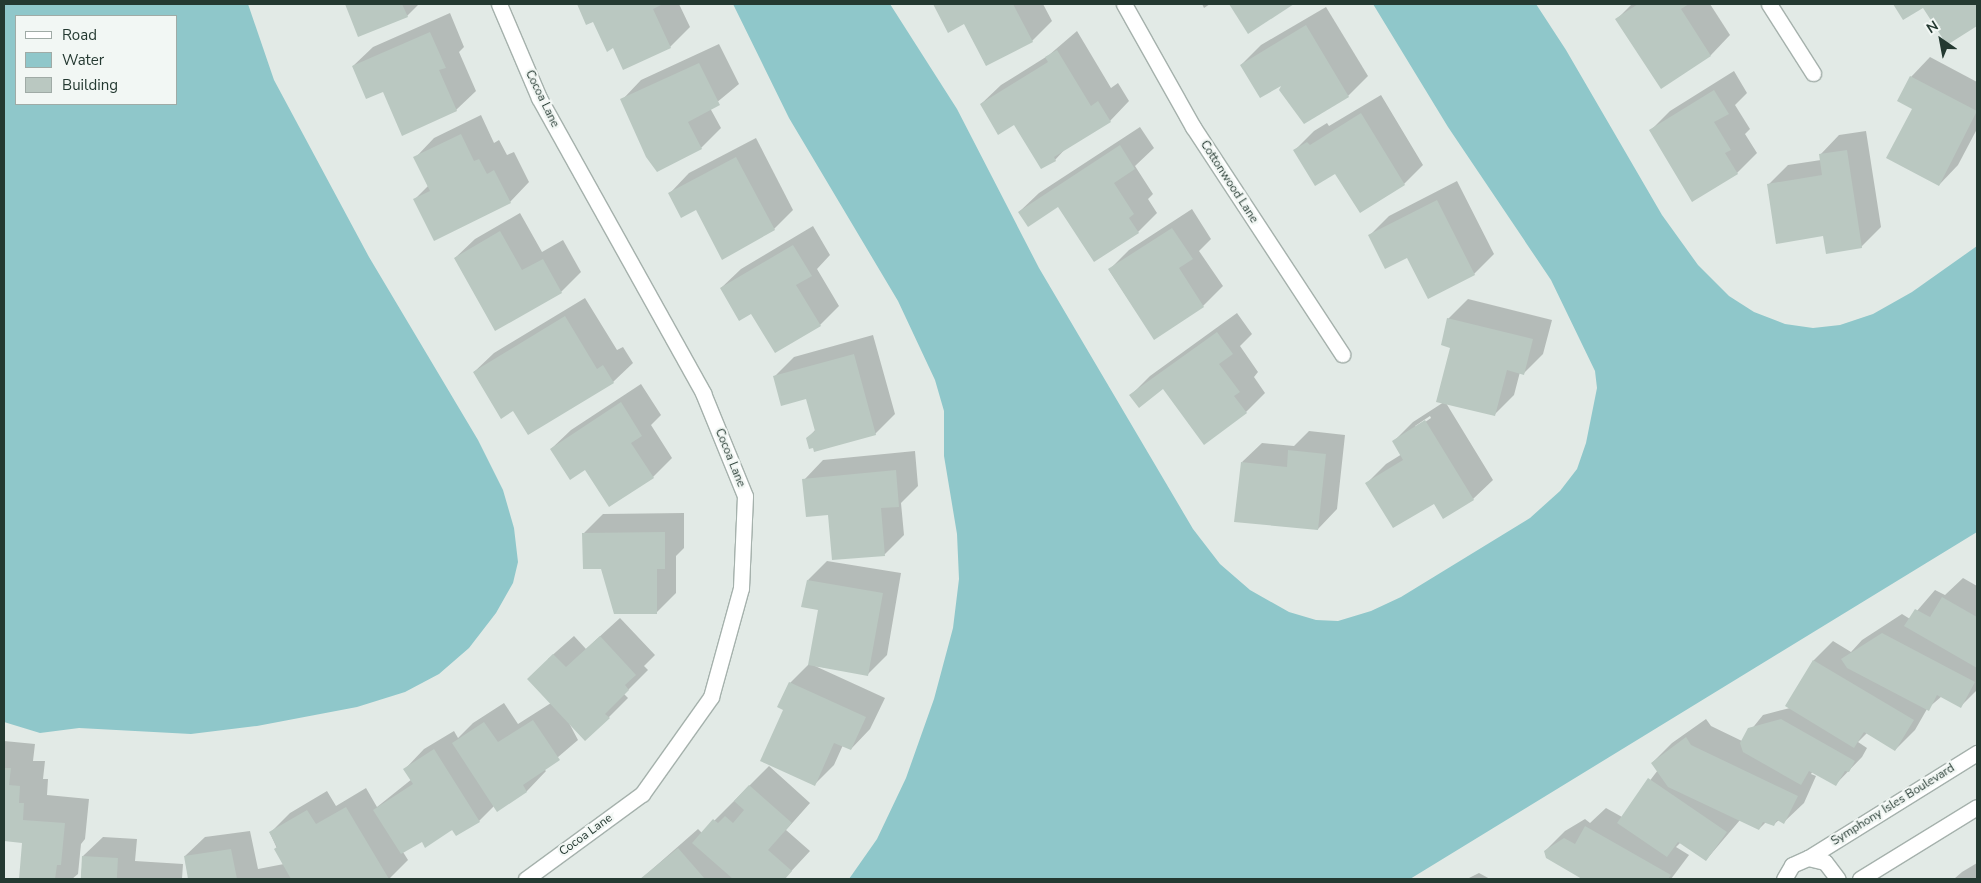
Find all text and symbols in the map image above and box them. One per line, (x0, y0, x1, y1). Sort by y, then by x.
legend (15, 15, 178, 105)
north arrow (1916, 15, 1966, 65)
text: N (1923, 16, 1942, 38)
text: Road (62, 25, 97, 45)
text: Water (62, 50, 104, 70)
street label: Cocoa Lane (522, 68, 562, 130)
text: Building (62, 75, 118, 95)
street label: Cottonwood Lane (1197, 138, 1261, 226)
street label: Cocoa Lane (712, 427, 748, 489)
street label: Symphony Isles Boulevard (1829, 761, 1957, 849)
street label: Cocoa Lane (557, 811, 615, 859)

